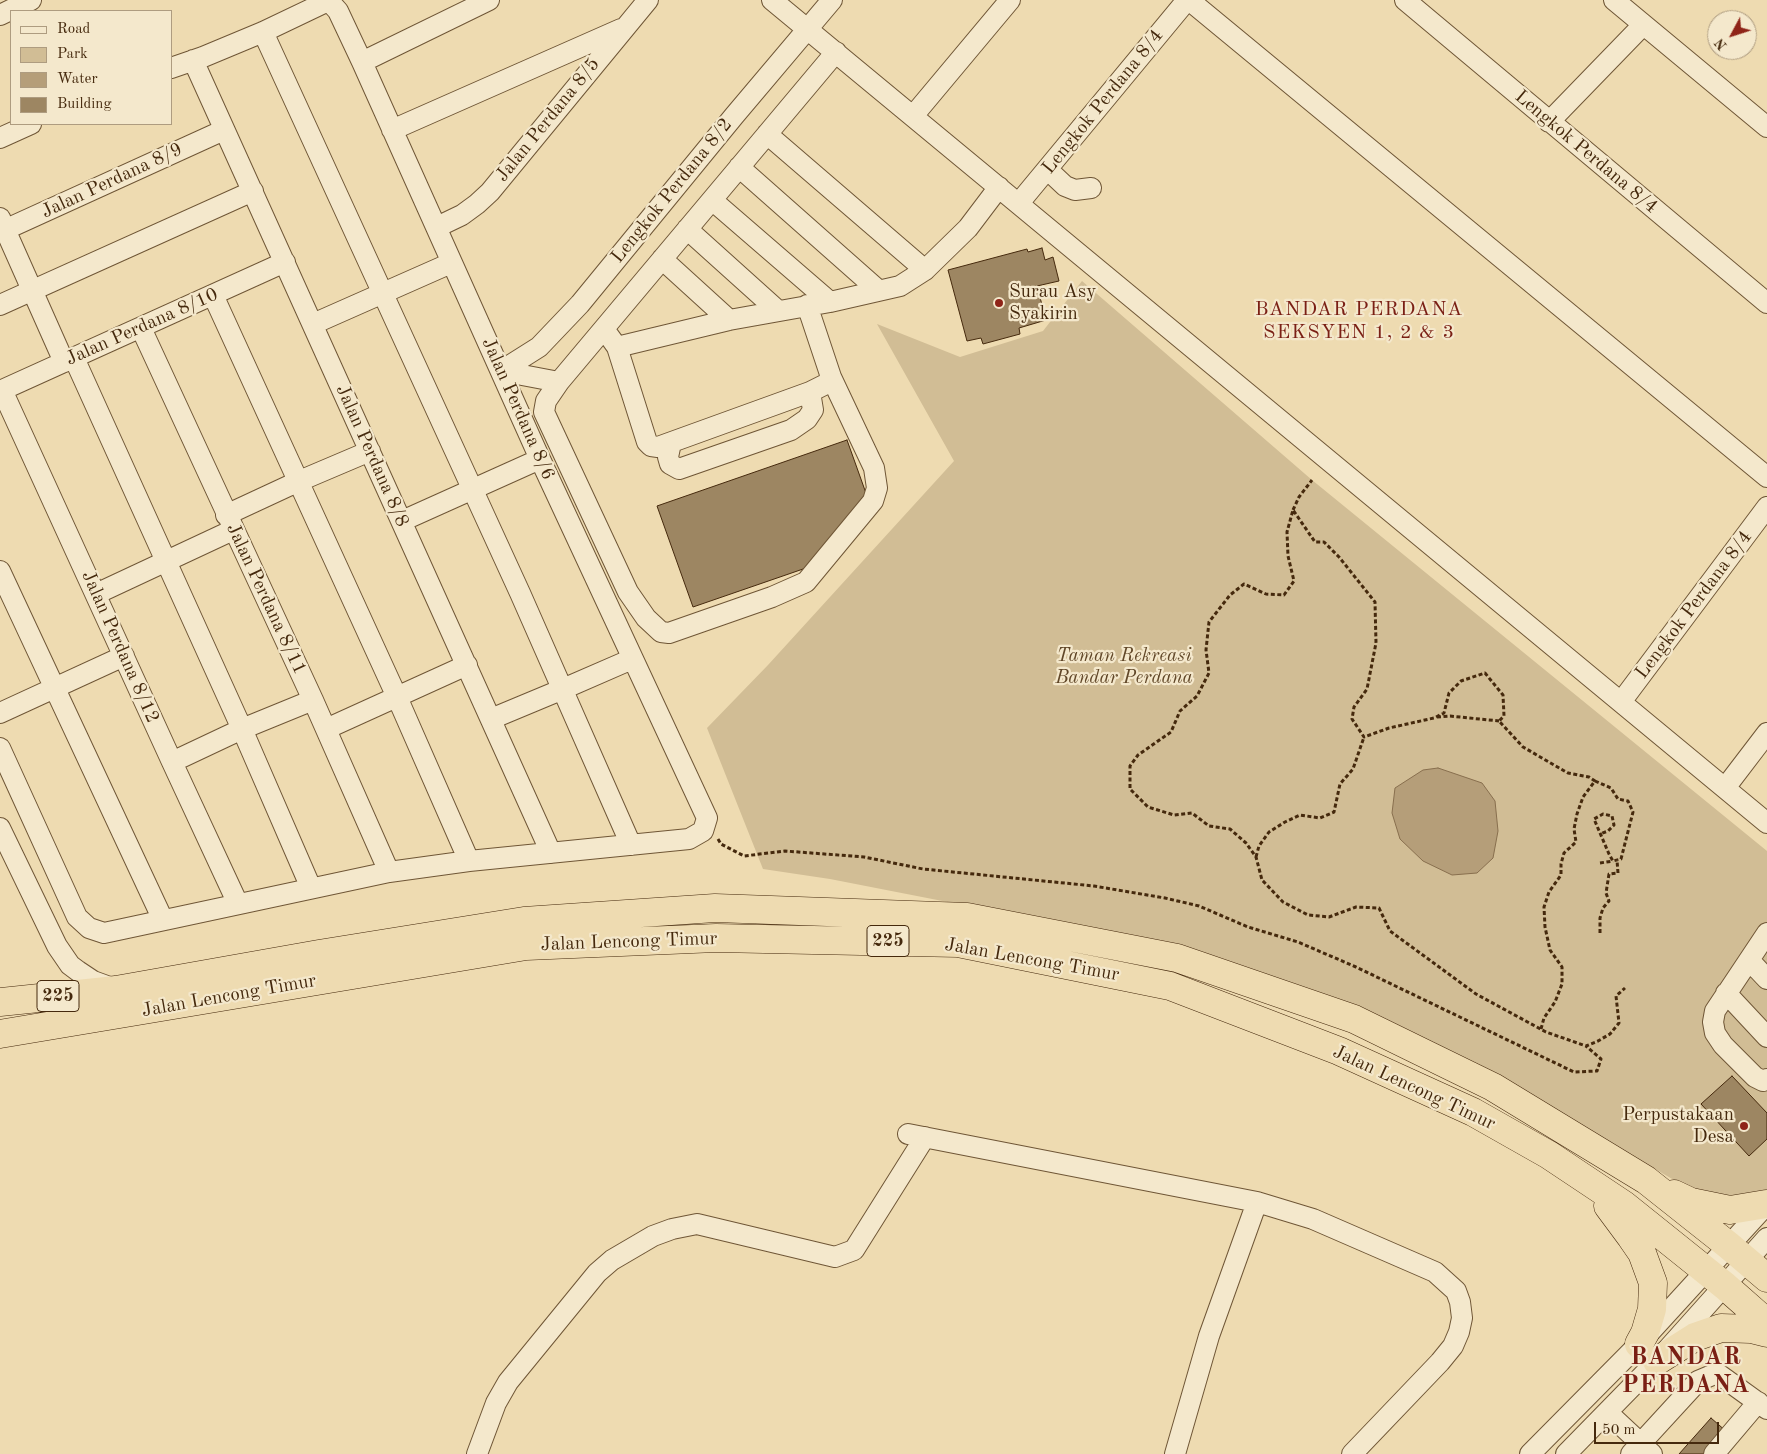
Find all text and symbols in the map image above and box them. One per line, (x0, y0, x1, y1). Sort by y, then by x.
legend (10, 10, 172, 125)
north arrow (1707, 10, 1757, 60)
text: Road (57, 22, 90, 37)
street label: Lengkok Perdana 8/4 (1038, 25, 1168, 179)
text: N (1712, 35, 1730, 53)
text: Park (57, 47, 88, 62)
street label: Jalan Perdana 8/5 (491, 53, 605, 187)
text: Water (57, 72, 98, 87)
street label: Lengkok Perdana 8/4 (1510, 85, 1662, 219)
text: Building (57, 97, 112, 112)
street label: Lengkok Perdana 8/2 (607, 114, 737, 268)
street label: Jalan Perdana 8/9 (38, 138, 186, 224)
place label: Surau Asy Syakirin (1009, 281, 1096, 325)
street label: Jalan Perdana 8/10 (62, 283, 222, 371)
marker: Surau Asy Syakirin (993, 297, 1005, 309)
district label: BANDAR PERDANA SEKSYEN 1, 2 & 3 (1253, 298, 1465, 345)
street label: Jalan Perdana 8/6 (476, 334, 560, 484)
street label: Jalan Perdana 8/8 (330, 381, 414, 531)
street label: Jalan Perdana 8/11 (221, 520, 311, 678)
street label: Lengkok Perdana 8/4 (1631, 526, 1757, 684)
street label: Jalan Perdana 8/12 (76, 567, 164, 727)
park label: Taman Rekreasi Bandar Perdana (1055, 645, 1193, 689)
road number: 225 (867, 926, 909, 956)
street label: Jalan Lencong Timur (540, 928, 718, 956)
street label: Jalan Lencong Timur (943, 933, 1121, 987)
street label: Jalan Lencong Timur (140, 969, 318, 1023)
road number: 225 (37, 980, 79, 1011)
street label: Jalan Lencong Timur (1329, 1040, 1499, 1136)
place label: Perpustakaan Desa (1622, 1104, 1734, 1148)
marker: Perpustakaan Desa (1738, 1120, 1750, 1132)
district label: BANDAR PERDANA (1621, 1344, 1751, 1400)
scale bar (1597, 1412, 1722, 1444)
text: 50 m (1602, 1423, 1636, 1438)

